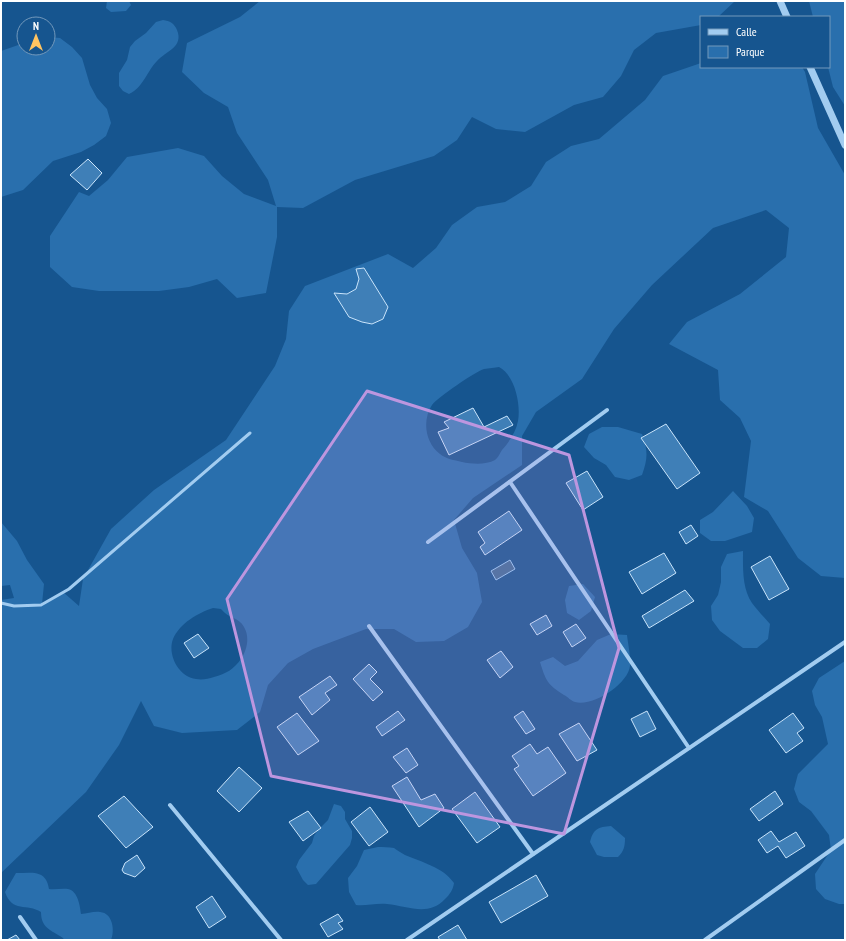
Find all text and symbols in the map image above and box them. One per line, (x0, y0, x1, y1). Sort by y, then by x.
north arrow (16, 16, 56, 56)
legend (700, 16, 830, 68)
text: N (33, 19, 39, 33)
text: Calle (736, 24, 757, 39)
text: Parque (736, 44, 765, 59)

